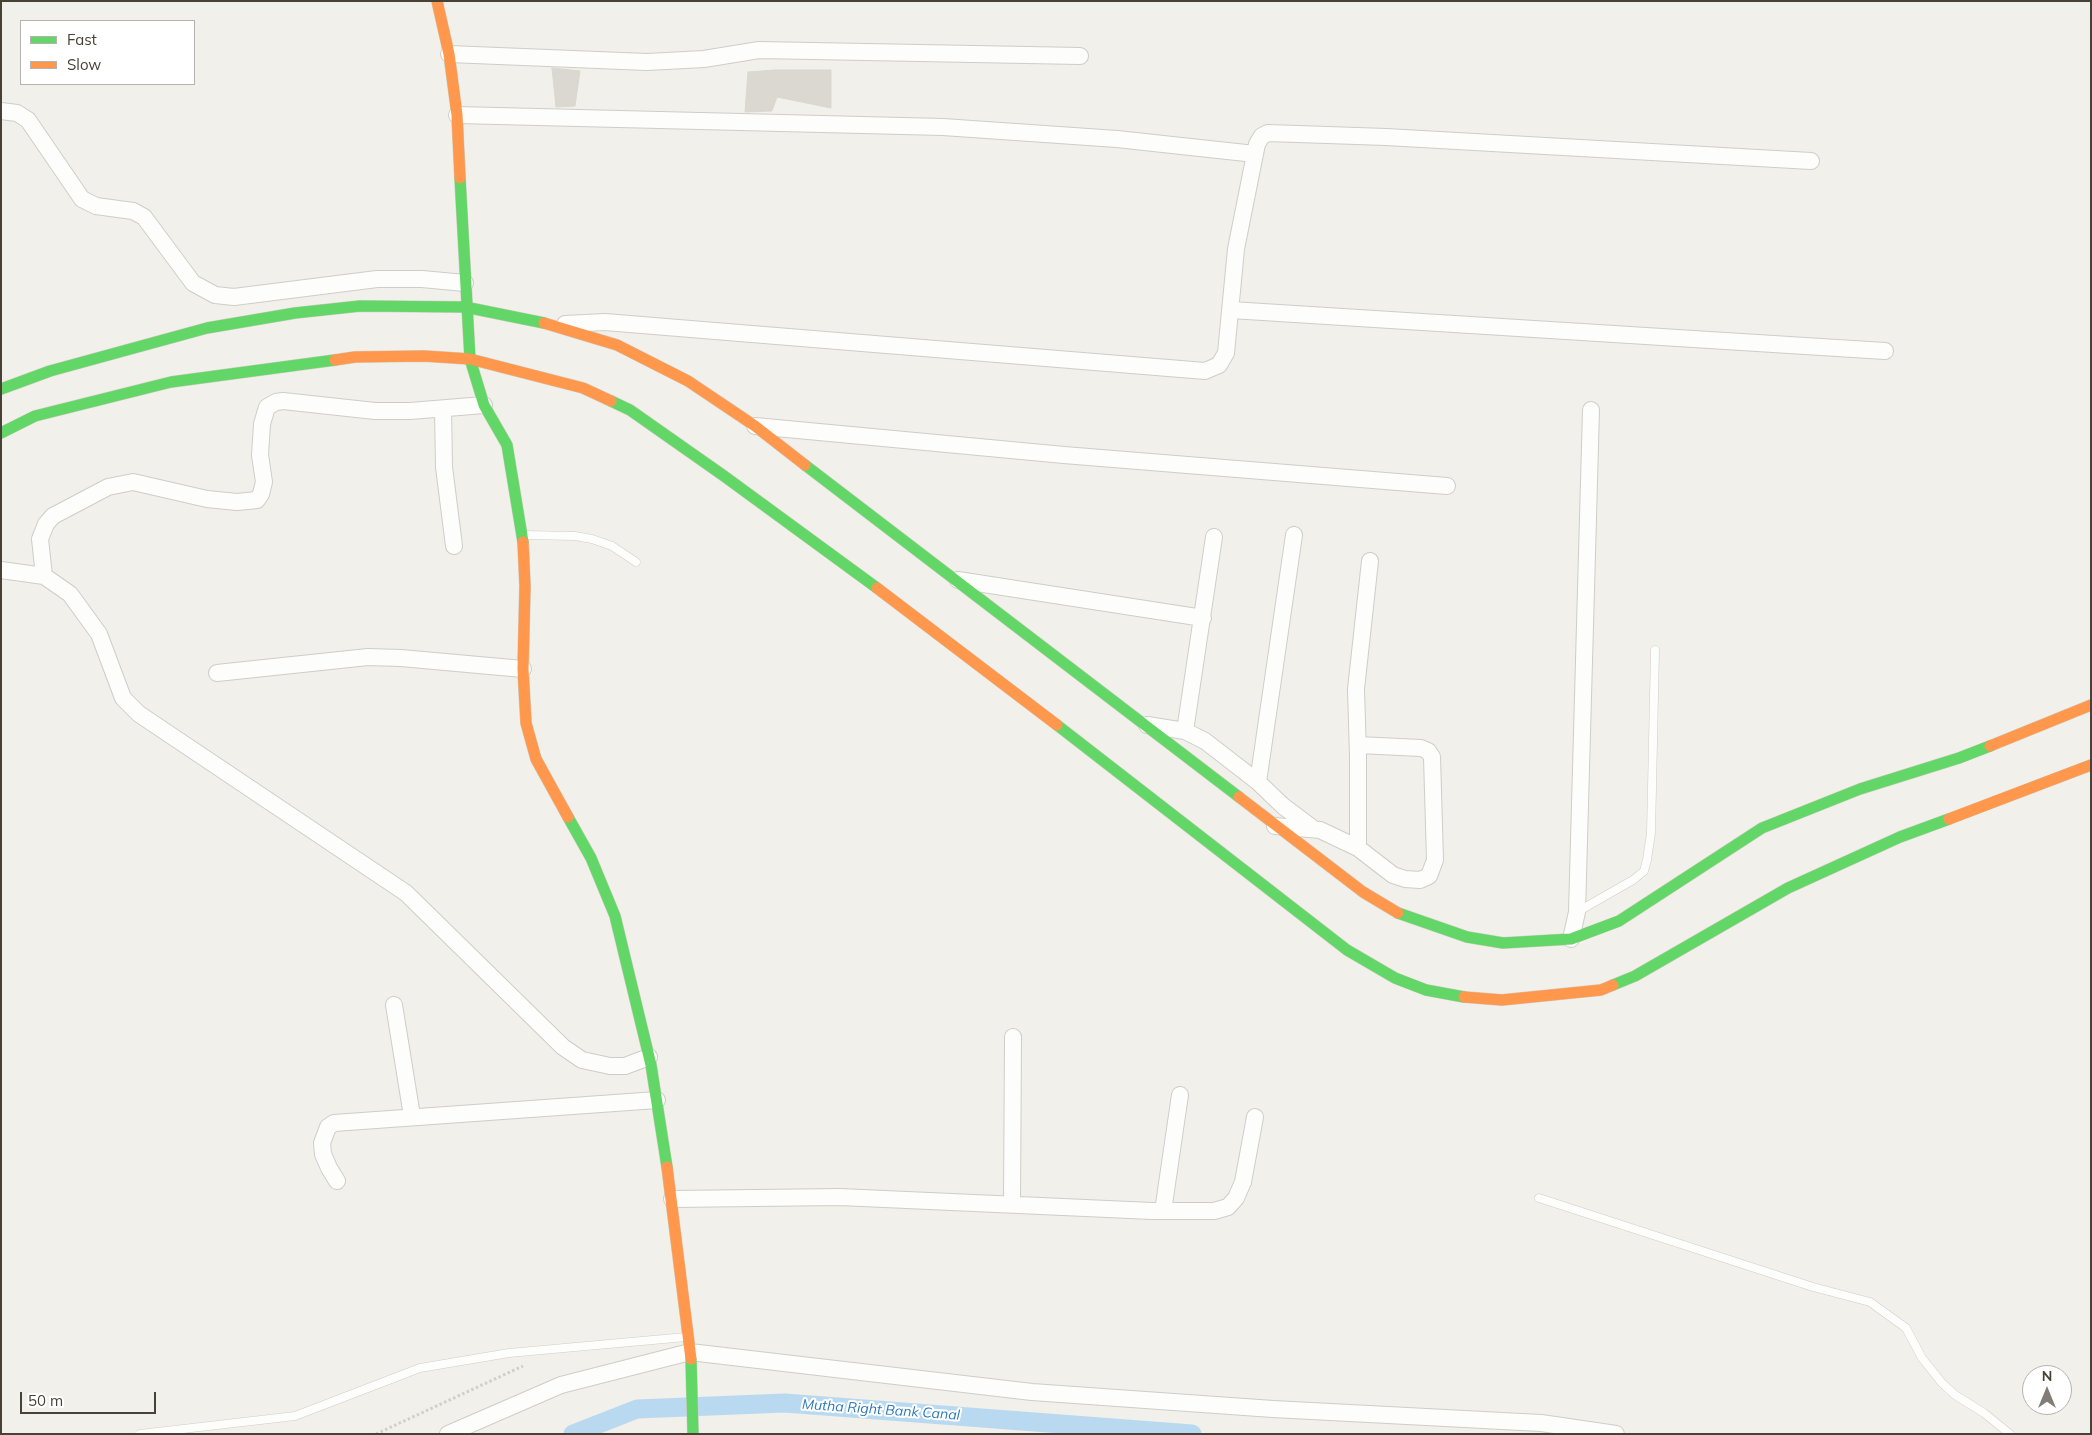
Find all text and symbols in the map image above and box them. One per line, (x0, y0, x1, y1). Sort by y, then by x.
legend (20, 20, 195, 85)
text: Fast (67, 30, 97, 49)
text: Slow (67, 55, 101, 74)
north arrow (2022, 1365, 2072, 1415)
text: N (2042, 1367, 2052, 1385)
scale bar (22, 1382, 159, 1414)
text: 50 m (28, 1391, 63, 1410)
water label: Mutha Right Bank Canal (802, 1396, 960, 1424)

